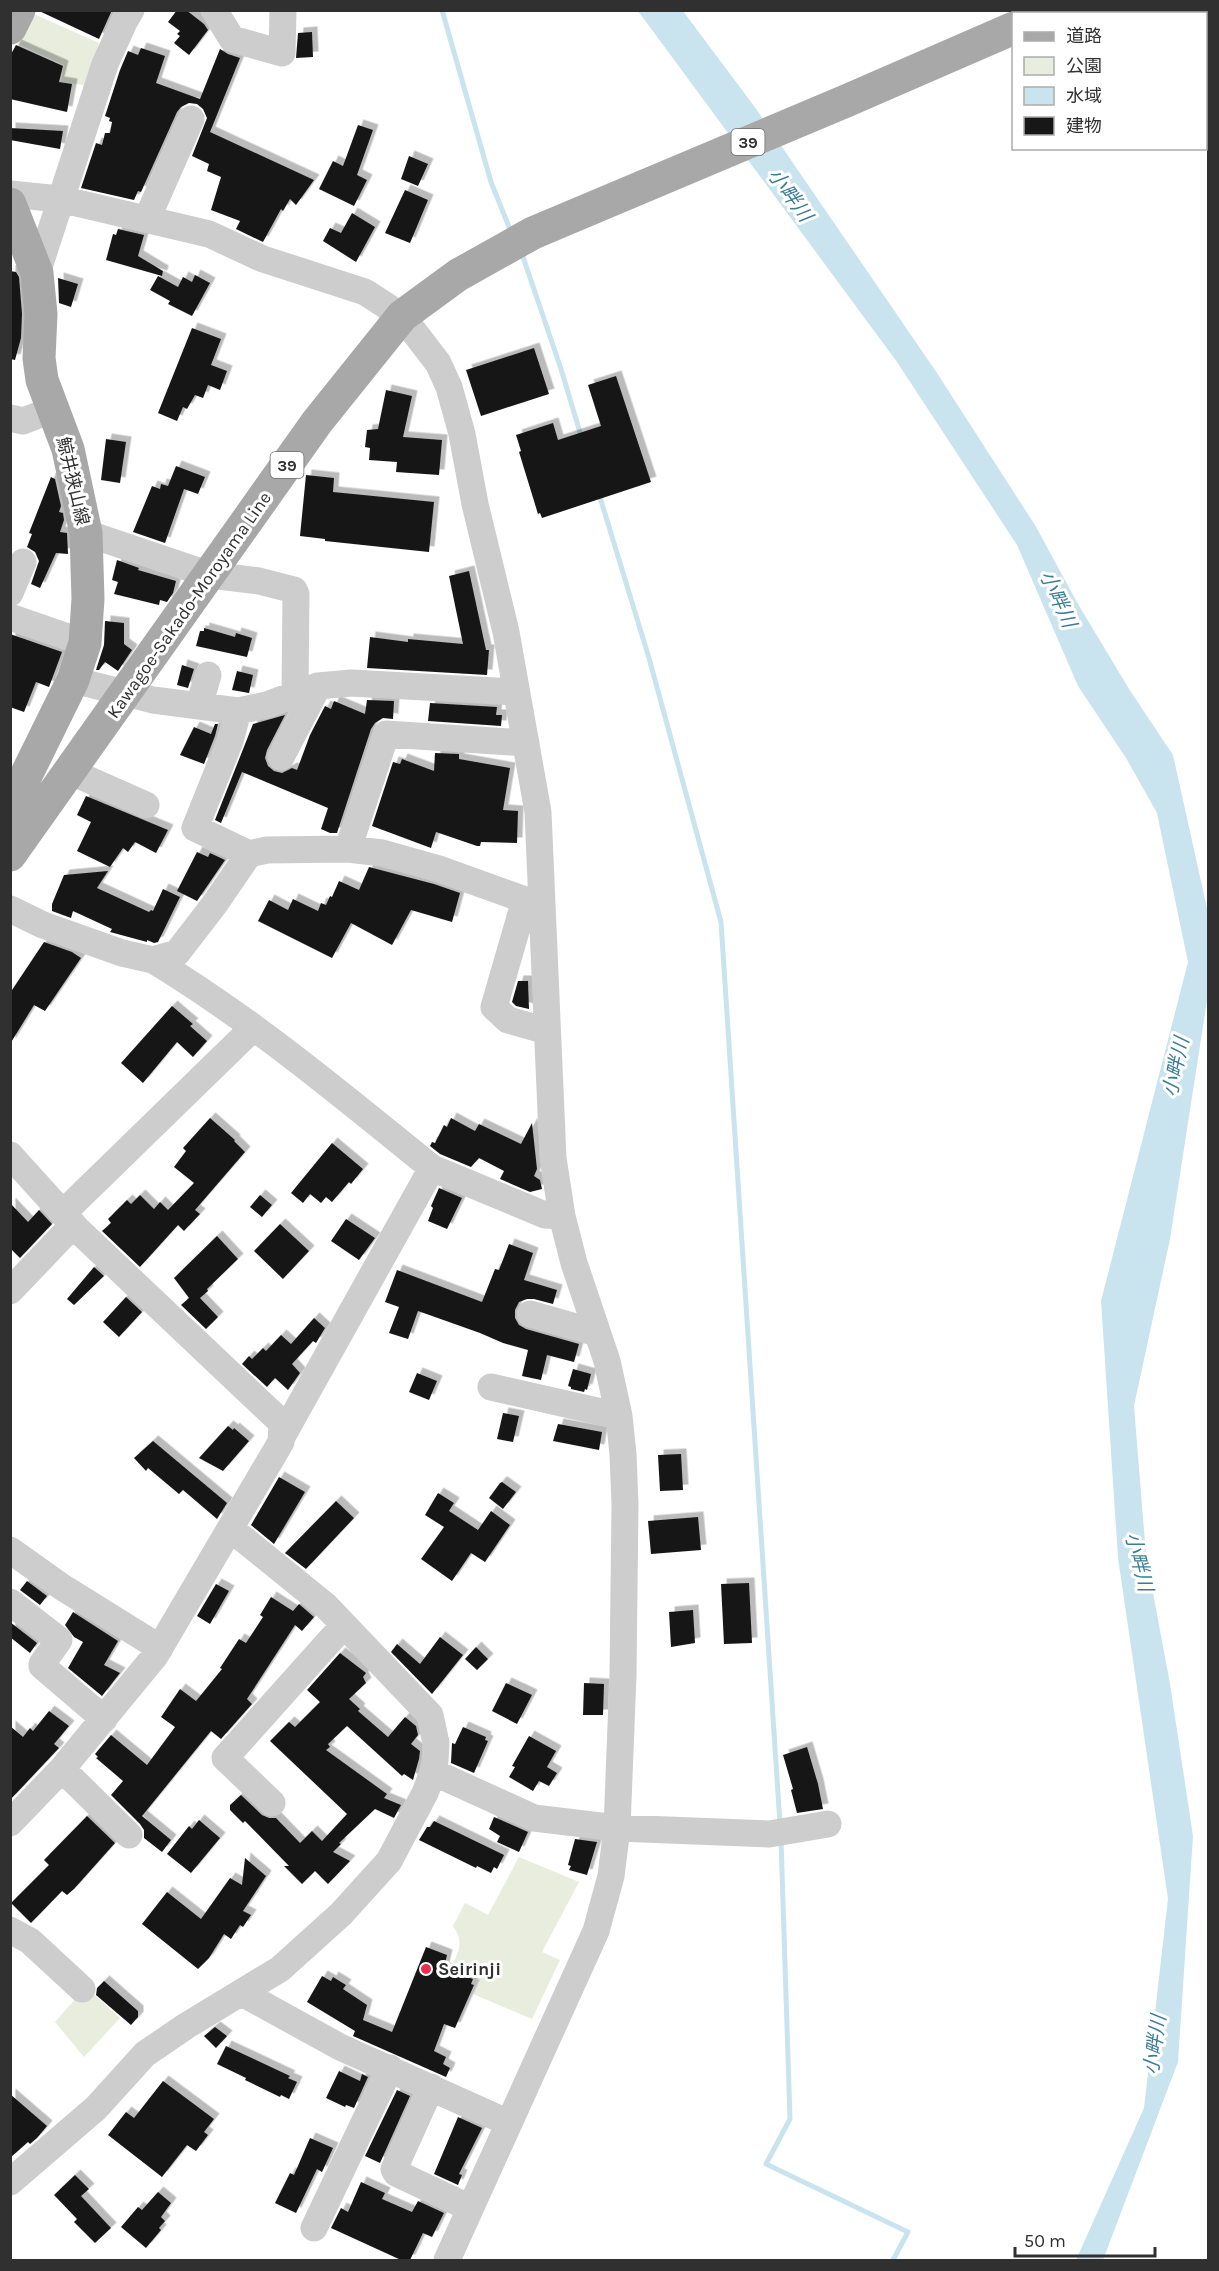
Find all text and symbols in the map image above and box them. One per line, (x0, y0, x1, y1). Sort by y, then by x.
legend (1012, 12, 1207, 150)
text: 道路 (1066, 25, 1102, 47)
text: 公園 (1066, 55, 1102, 77)
text: 水域 (1066, 85, 1102, 107)
text: 建物 (1066, 115, 1102, 137)
road number: 39 (732, 129, 764, 155)
water label: 小畔川 (763, 164, 818, 228)
street label: 鯨井狭山線 (52, 435, 94, 527)
road number: 39 (270, 452, 304, 478)
street label: Kawagoe-Sakado-Moroyama Line (102, 487, 276, 723)
water label: 小畔川 (1035, 567, 1082, 633)
water label: 小畔川 (1159, 1033, 1194, 1099)
water label: 小畔川 (1121, 1530, 1158, 1596)
place label: Seirinji (438, 1958, 501, 1980)
marker: Seirinji (419, 1962, 433, 1976)
water label: 小畔川 (1139, 2012, 1171, 2076)
scale bar (1015, 2220, 1154, 2258)
text: 50 m (1024, 2230, 1066, 2252)

